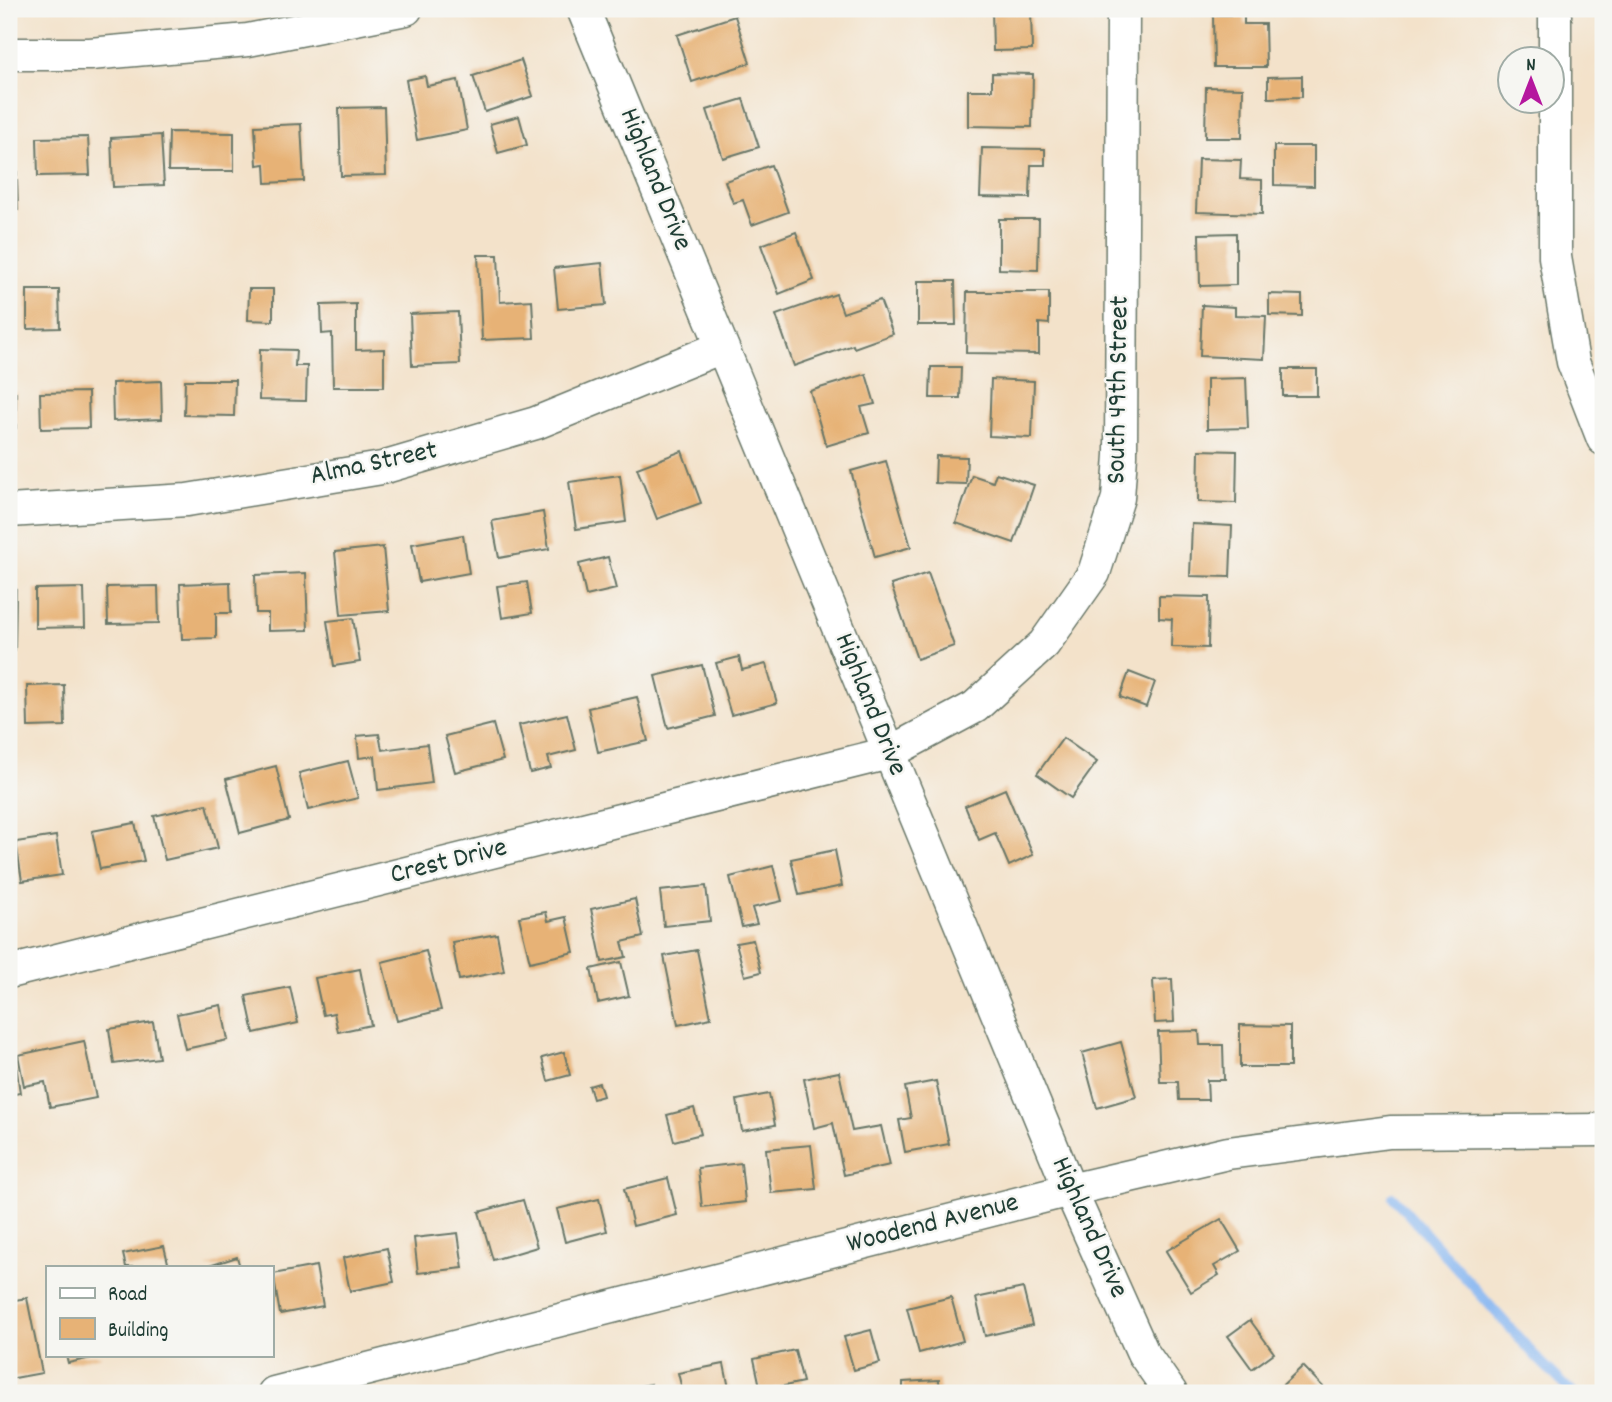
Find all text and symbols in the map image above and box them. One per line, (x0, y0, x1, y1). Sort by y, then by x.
north arrow (1496, 46, 1566, 116)
text: N (1526, 53, 1536, 80)
street label: Highland Drive (607, 103, 701, 257)
street label: South 49th Street (1098, 295, 1142, 485)
street label: Alma Street (307, 432, 441, 498)
street label: Highland Drive (822, 628, 916, 782)
street label: Crest Drive (386, 829, 512, 897)
street label: Highland Drive (1039, 1151, 1137, 1305)
street label: Woodend Avenue (843, 1184, 1023, 1266)
legend (46, 1266, 273, 1356)
text: Road (108, 1281, 147, 1311)
text: Building (108, 1317, 168, 1347)

